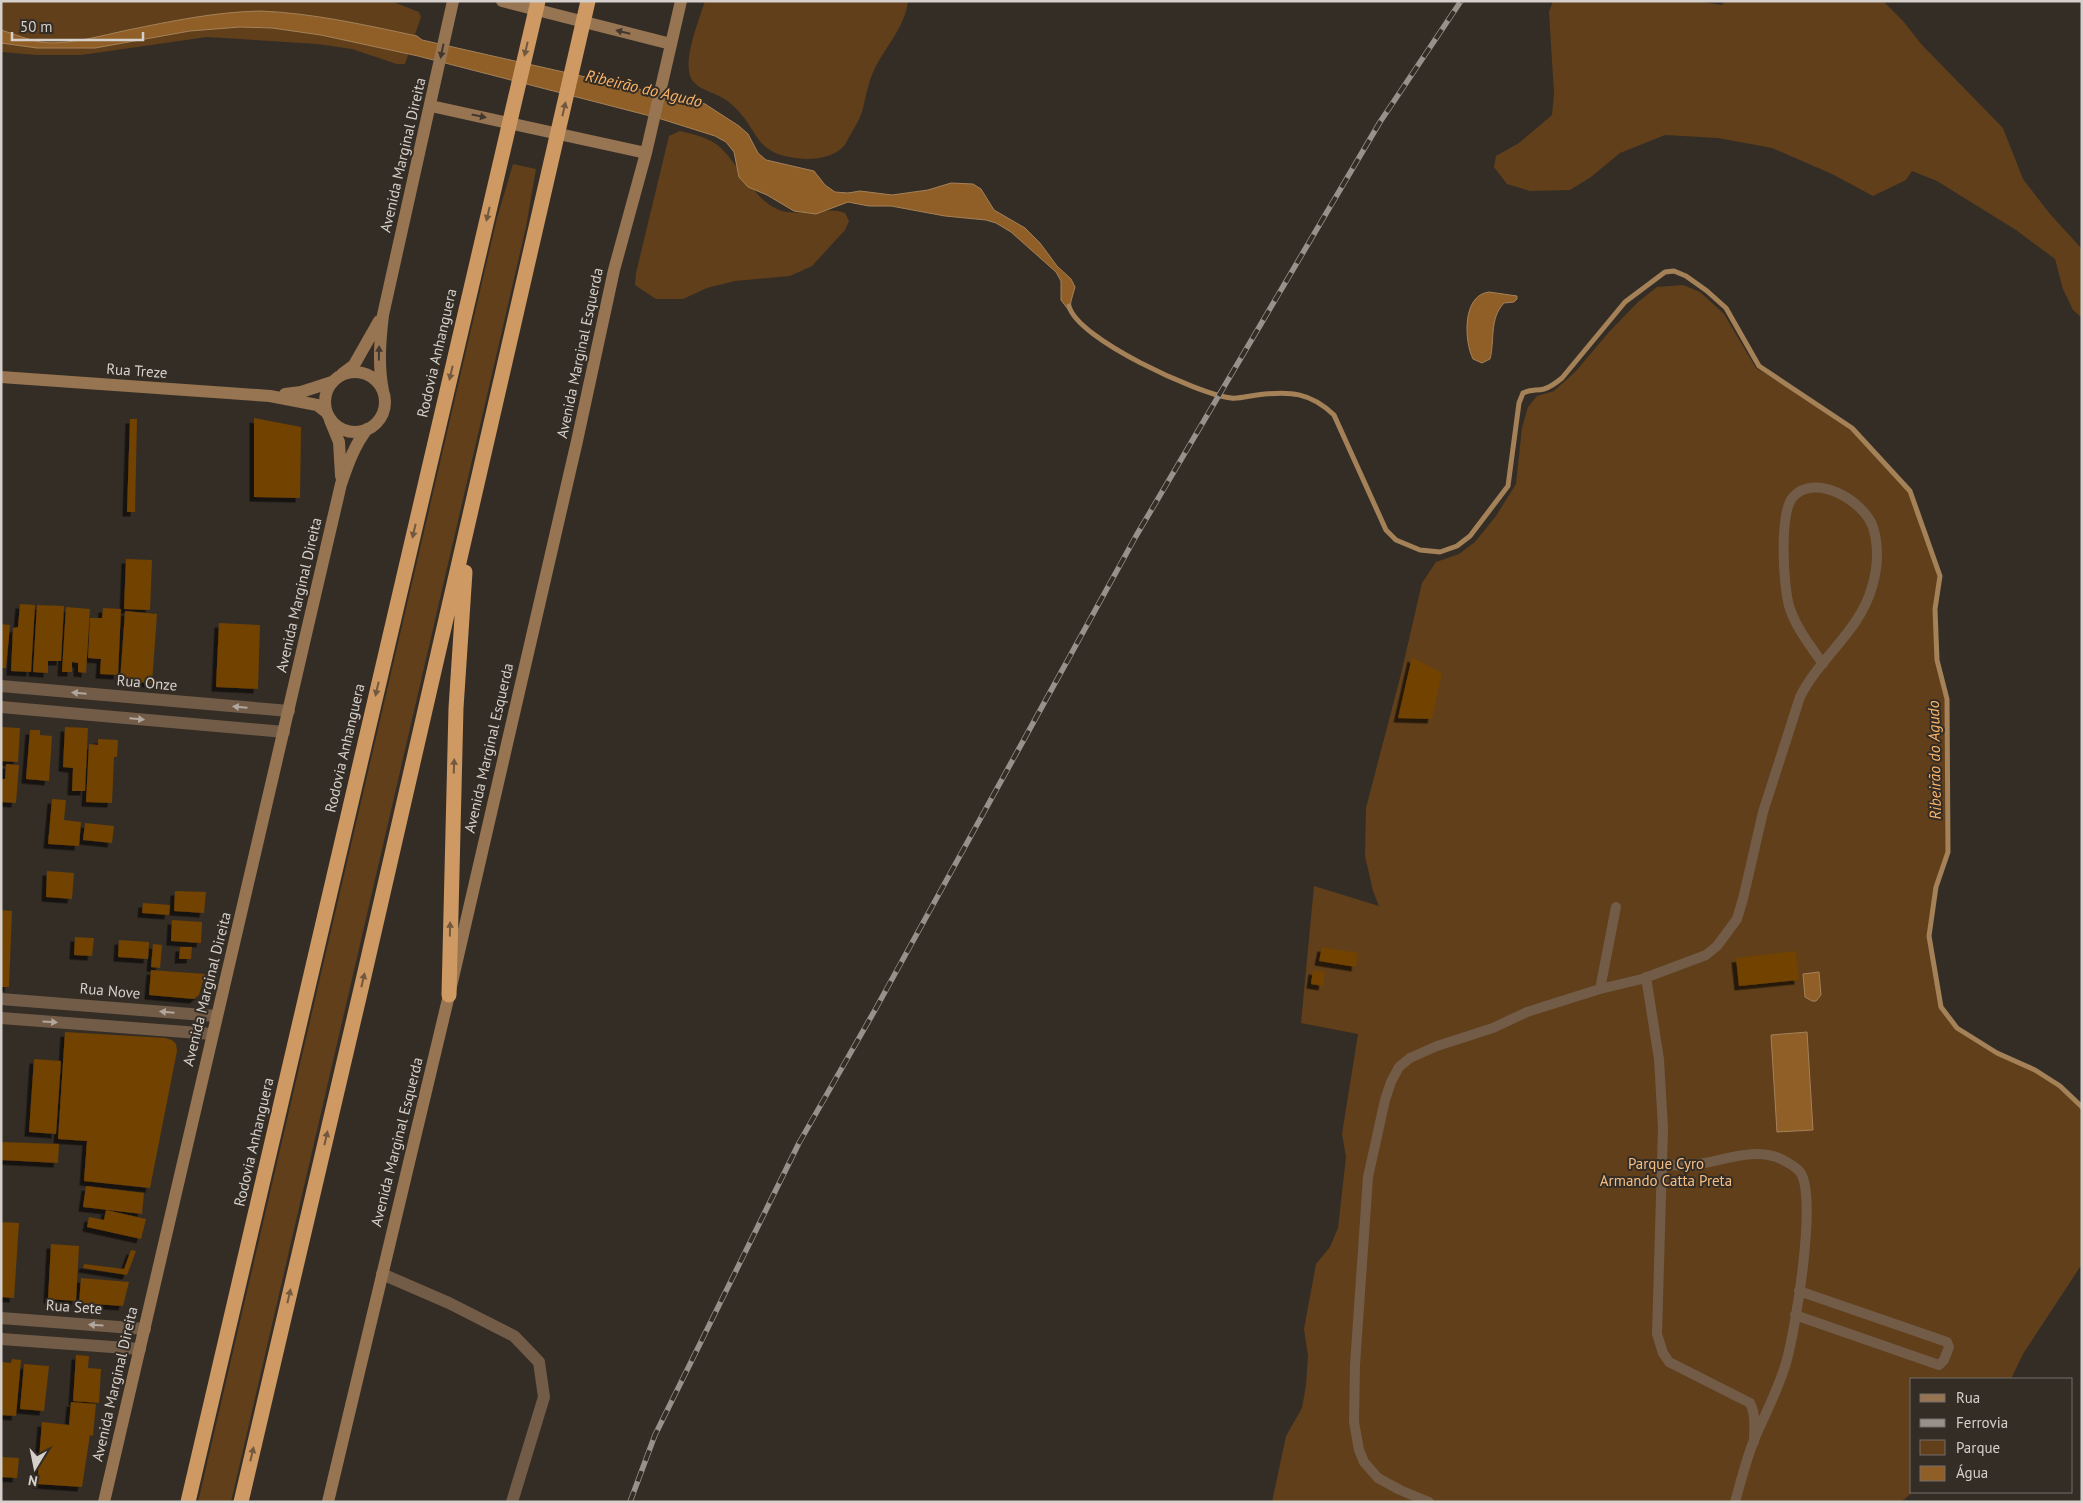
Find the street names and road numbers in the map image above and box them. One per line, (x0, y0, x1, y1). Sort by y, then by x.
street label: Avenida Marginal Direita (375, 76, 430, 234)
street label: Avenida Marginal Esquerda (552, 266, 607, 440)
street label: Rodovia Anhanguera (412, 287, 461, 419)
street label: Rua Treze (106, 359, 168, 382)
street label: Avenida Marginal Direita (271, 516, 326, 674)
street label: Avenida Marginal Esquerda (460, 661, 517, 835)
street label: Rua Onze (116, 670, 178, 695)
street label: Rodovia Anhanguera (320, 682, 369, 814)
street label: Avenida Marginal Direita (178, 910, 235, 1068)
street label: Rua Nove (79, 978, 141, 1003)
street label: Avenida Marginal Esquerda (366, 1055, 427, 1229)
street label: Rodovia Anhanguera (229, 1076, 278, 1208)
street label: Rua Sete (45, 1295, 103, 1318)
street label: Avenida Marginal Direita (87, 1305, 142, 1463)

